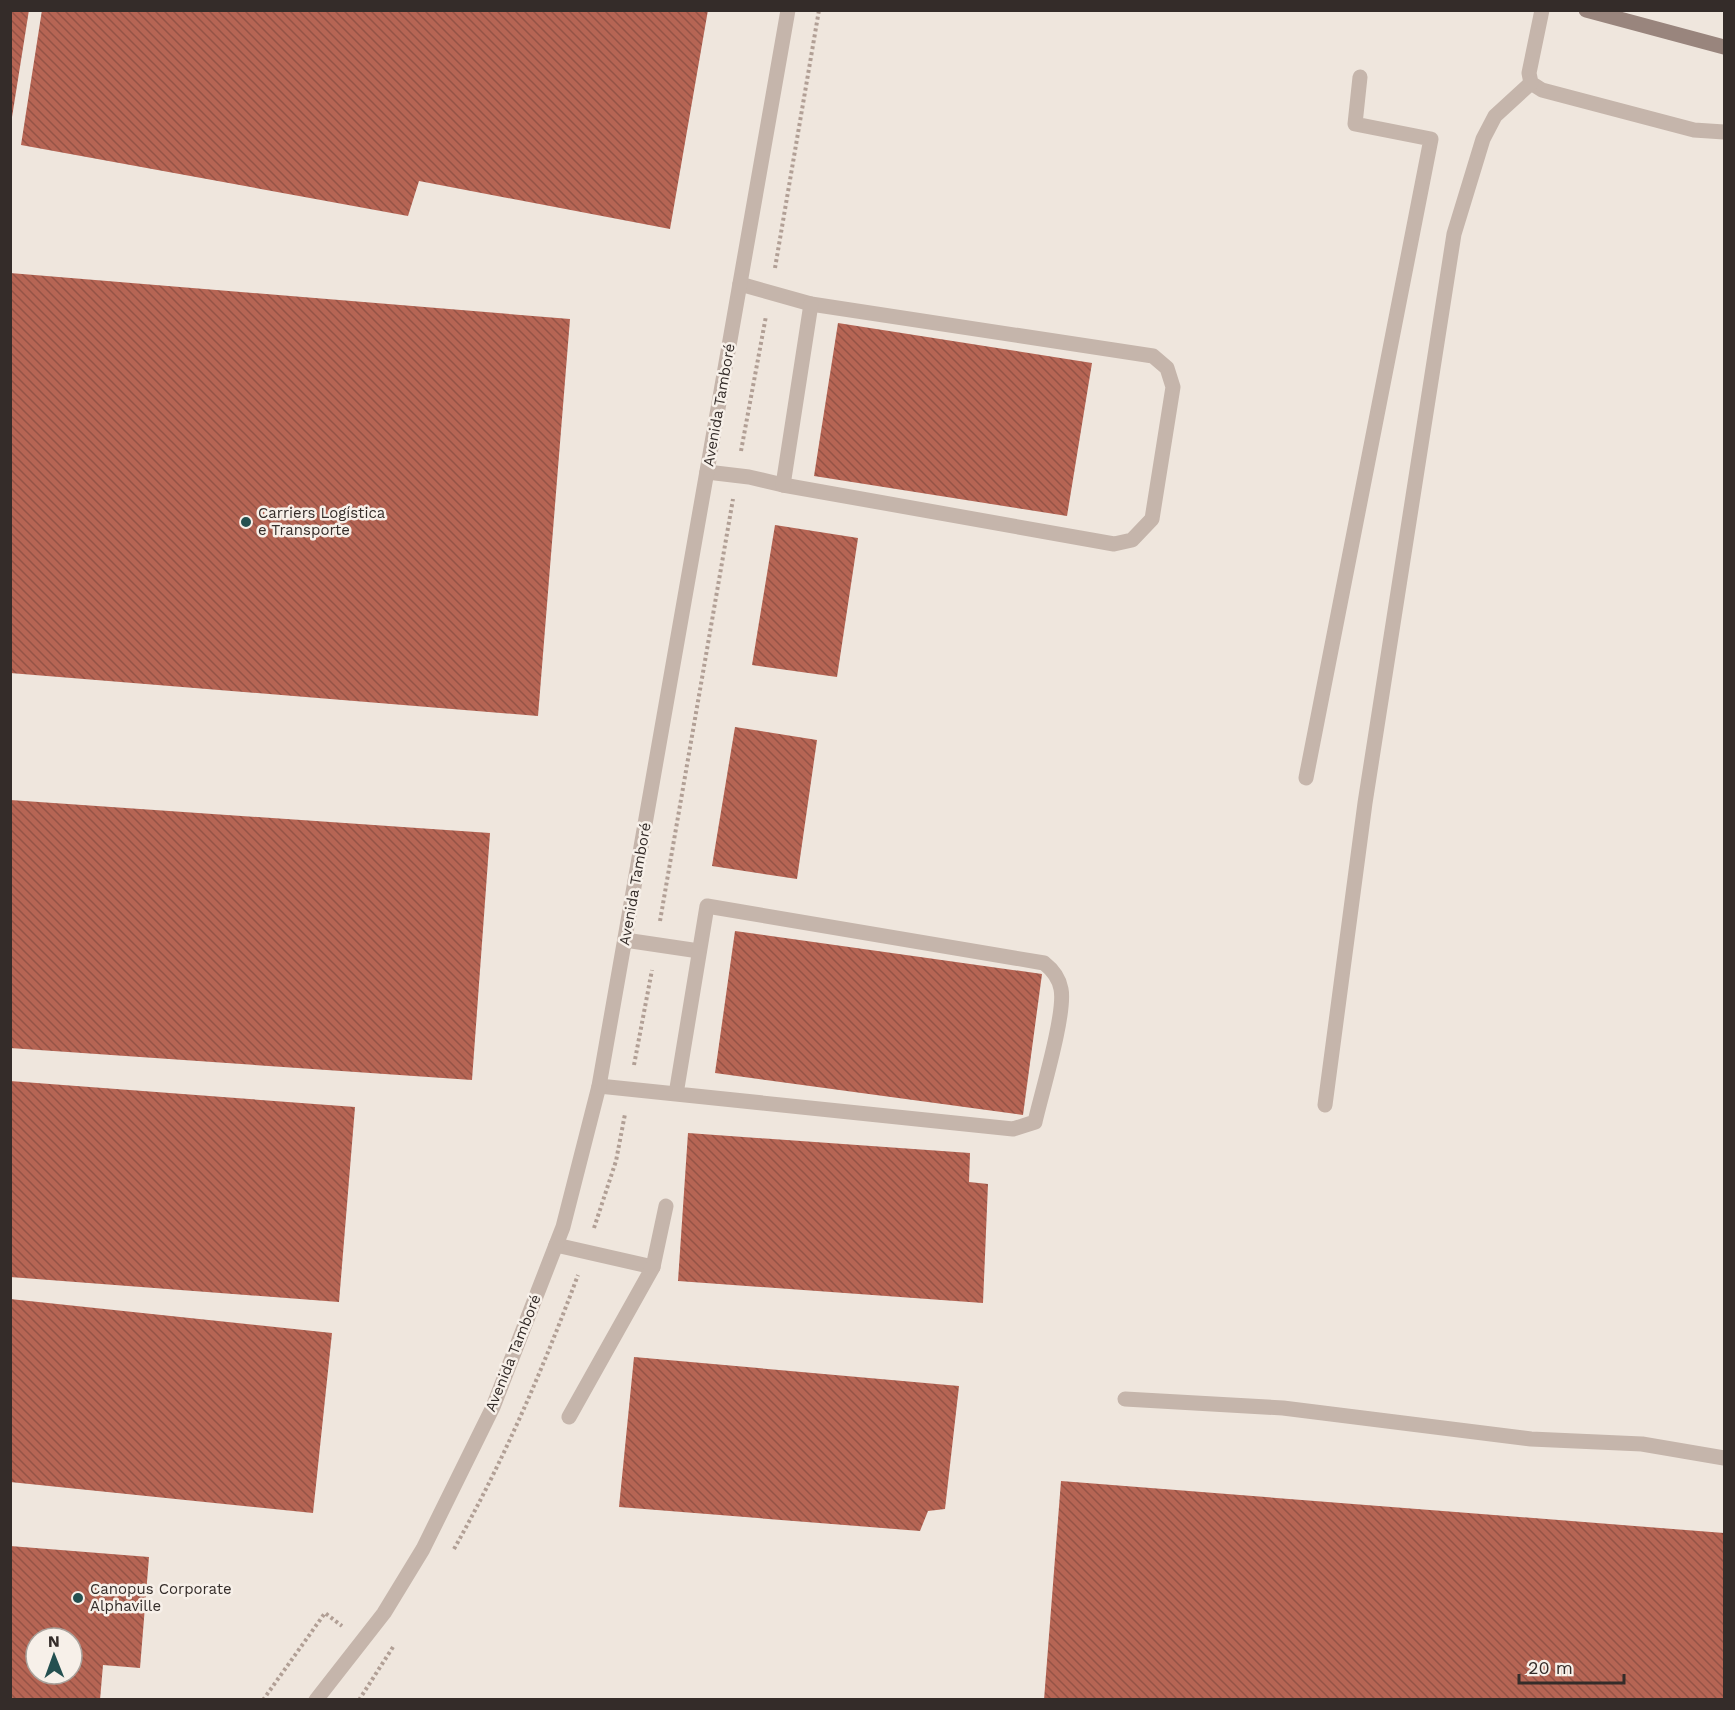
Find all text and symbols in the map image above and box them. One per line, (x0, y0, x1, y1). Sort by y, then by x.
street label: Avenida Tamboré (699, 342, 739, 468)
place label: Carriers Logística e Transporte (258, 504, 386, 539)
marker: Carriers Logística e Transporte (239, 515, 253, 529)
street label: Avenida Tamboré (615, 821, 655, 947)
street label: Avenida Tamboré (481, 1292, 545, 1414)
place label: Canopus Corporate Alphaville (90, 1580, 232, 1615)
marker: Canopus Corporate Alphaville (71, 1591, 85, 1605)
north arrow (24, 1626, 84, 1686)
text: N (48, 1632, 60, 1651)
scale bar (1519, 1647, 1624, 1685)
text: 20 m (1528, 1657, 1573, 1678)

